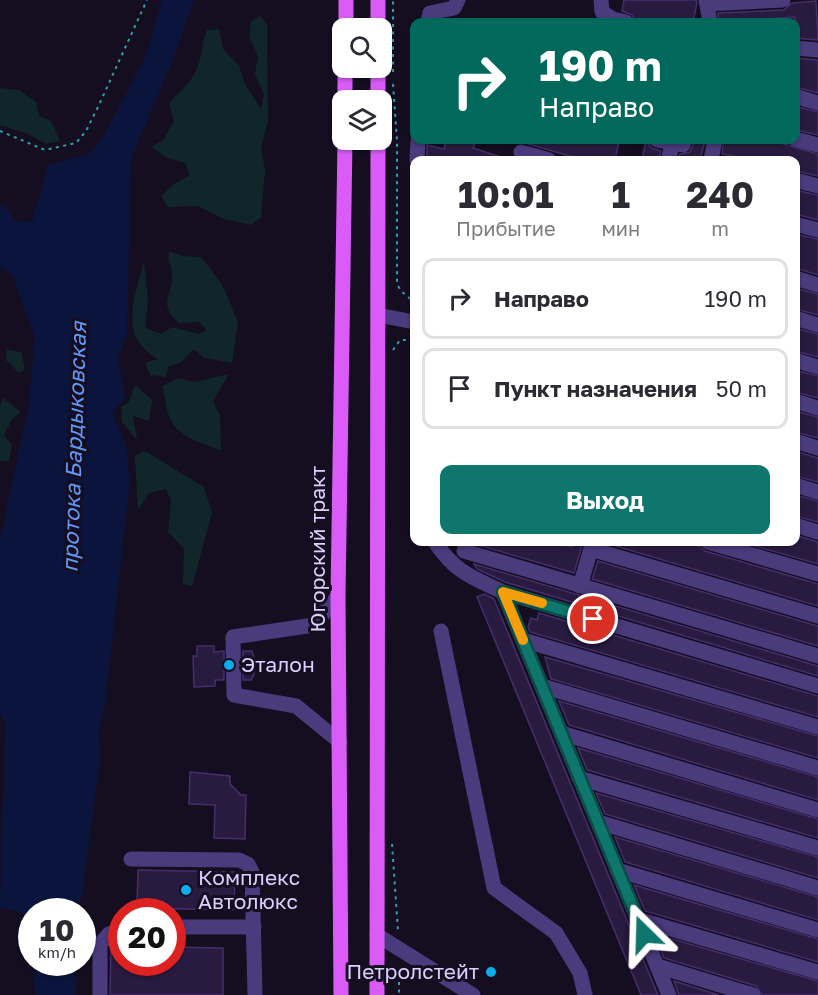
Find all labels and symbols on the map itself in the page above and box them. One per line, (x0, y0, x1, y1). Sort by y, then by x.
water label: протока Бардыковская (56, 320, 91, 573)
street label: Югорский тракт (304, 466, 330, 632)
pin (567, 593, 618, 644)
place label: Эталон (241, 651, 315, 677)
marker: Эталон (222, 658, 236, 672)
place label: Комплекс Автолюкс (198, 864, 300, 914)
marker: Комплекс Автолюкс (179, 883, 193, 897)
speed limit sign: 20 (108, 898, 186, 976)
position arrow (612, 902, 676, 966)
place label: Петролстейт (347, 958, 479, 984)
marker: Петролстейт (484, 965, 498, 979)

